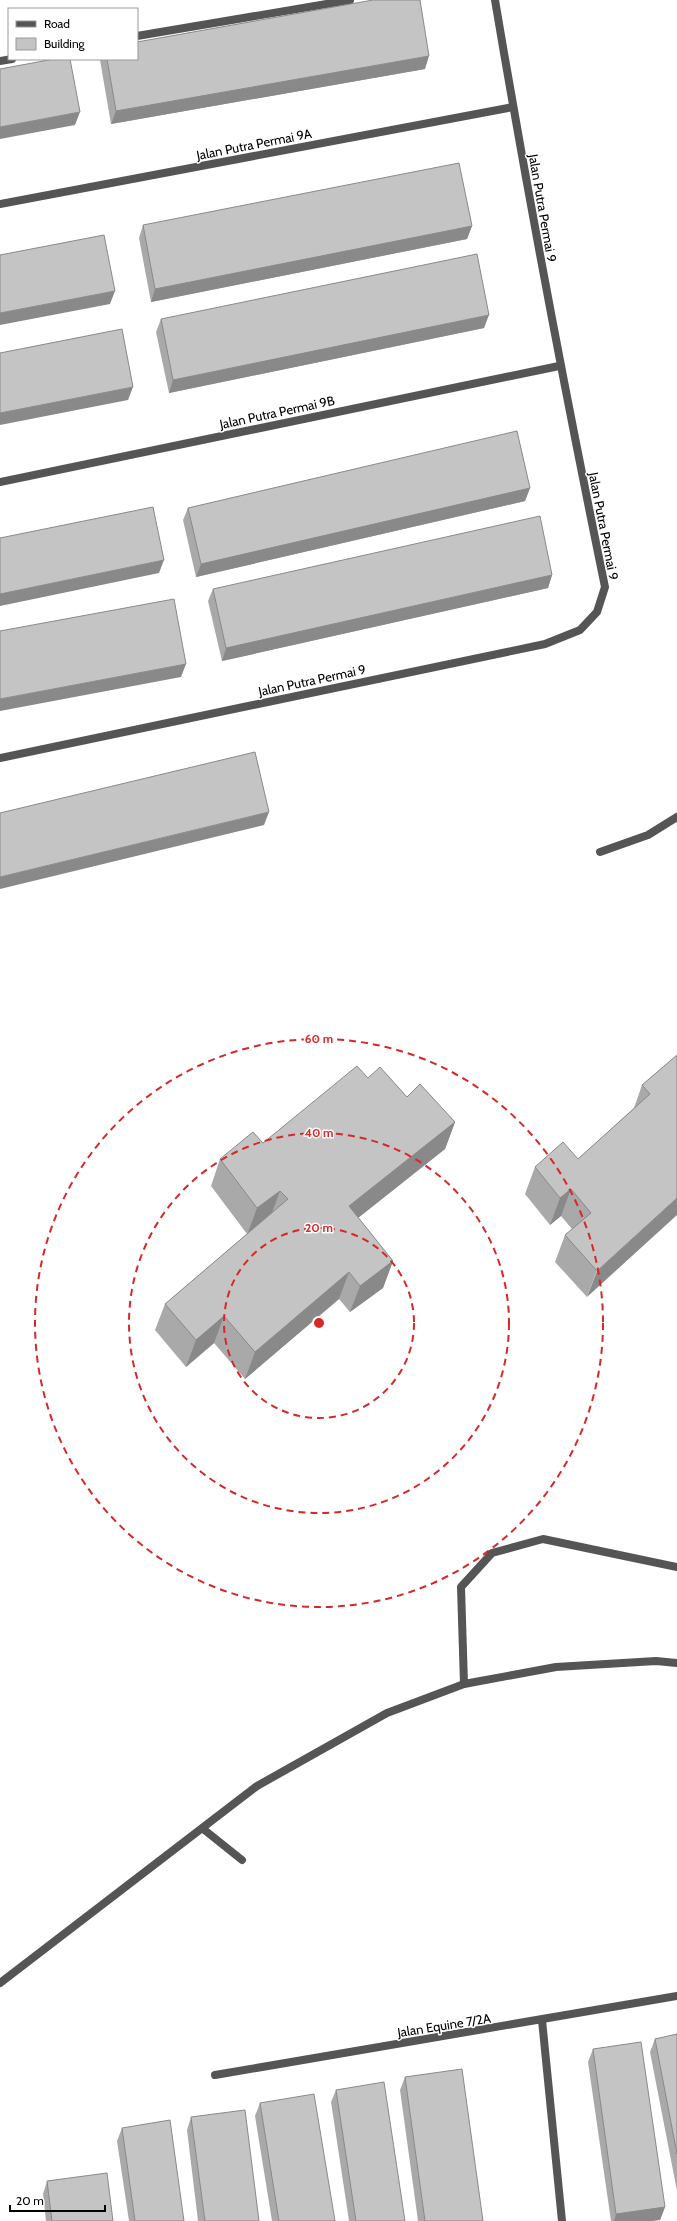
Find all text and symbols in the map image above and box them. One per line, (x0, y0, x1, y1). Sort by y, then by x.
legend (8, 8, 138, 60)
text: Road (44, 16, 70, 31)
text: Building (44, 36, 86, 51)
street label: Jalan Putra Permai 9A (194, 125, 313, 163)
street label: Jalan Putra Permai 9 (525, 152, 560, 263)
street label: Jalan Putra Permai 9B (217, 392, 336, 432)
street label: Jalan Putra Permai 9 (586, 470, 622, 581)
street label: Jalan Putra Permai 9 (256, 661, 367, 699)
text: 60 m (305, 1031, 333, 1046)
text: 40 m (304, 1125, 334, 1140)
text: 20 m (305, 1220, 333, 1235)
centre of rings (312, 1316, 326, 1330)
street label: Jalan Equine 7/2A (395, 2010, 492, 2040)
scale bar (10, 2187, 105, 2213)
text: 20 m (16, 2193, 44, 2208)

